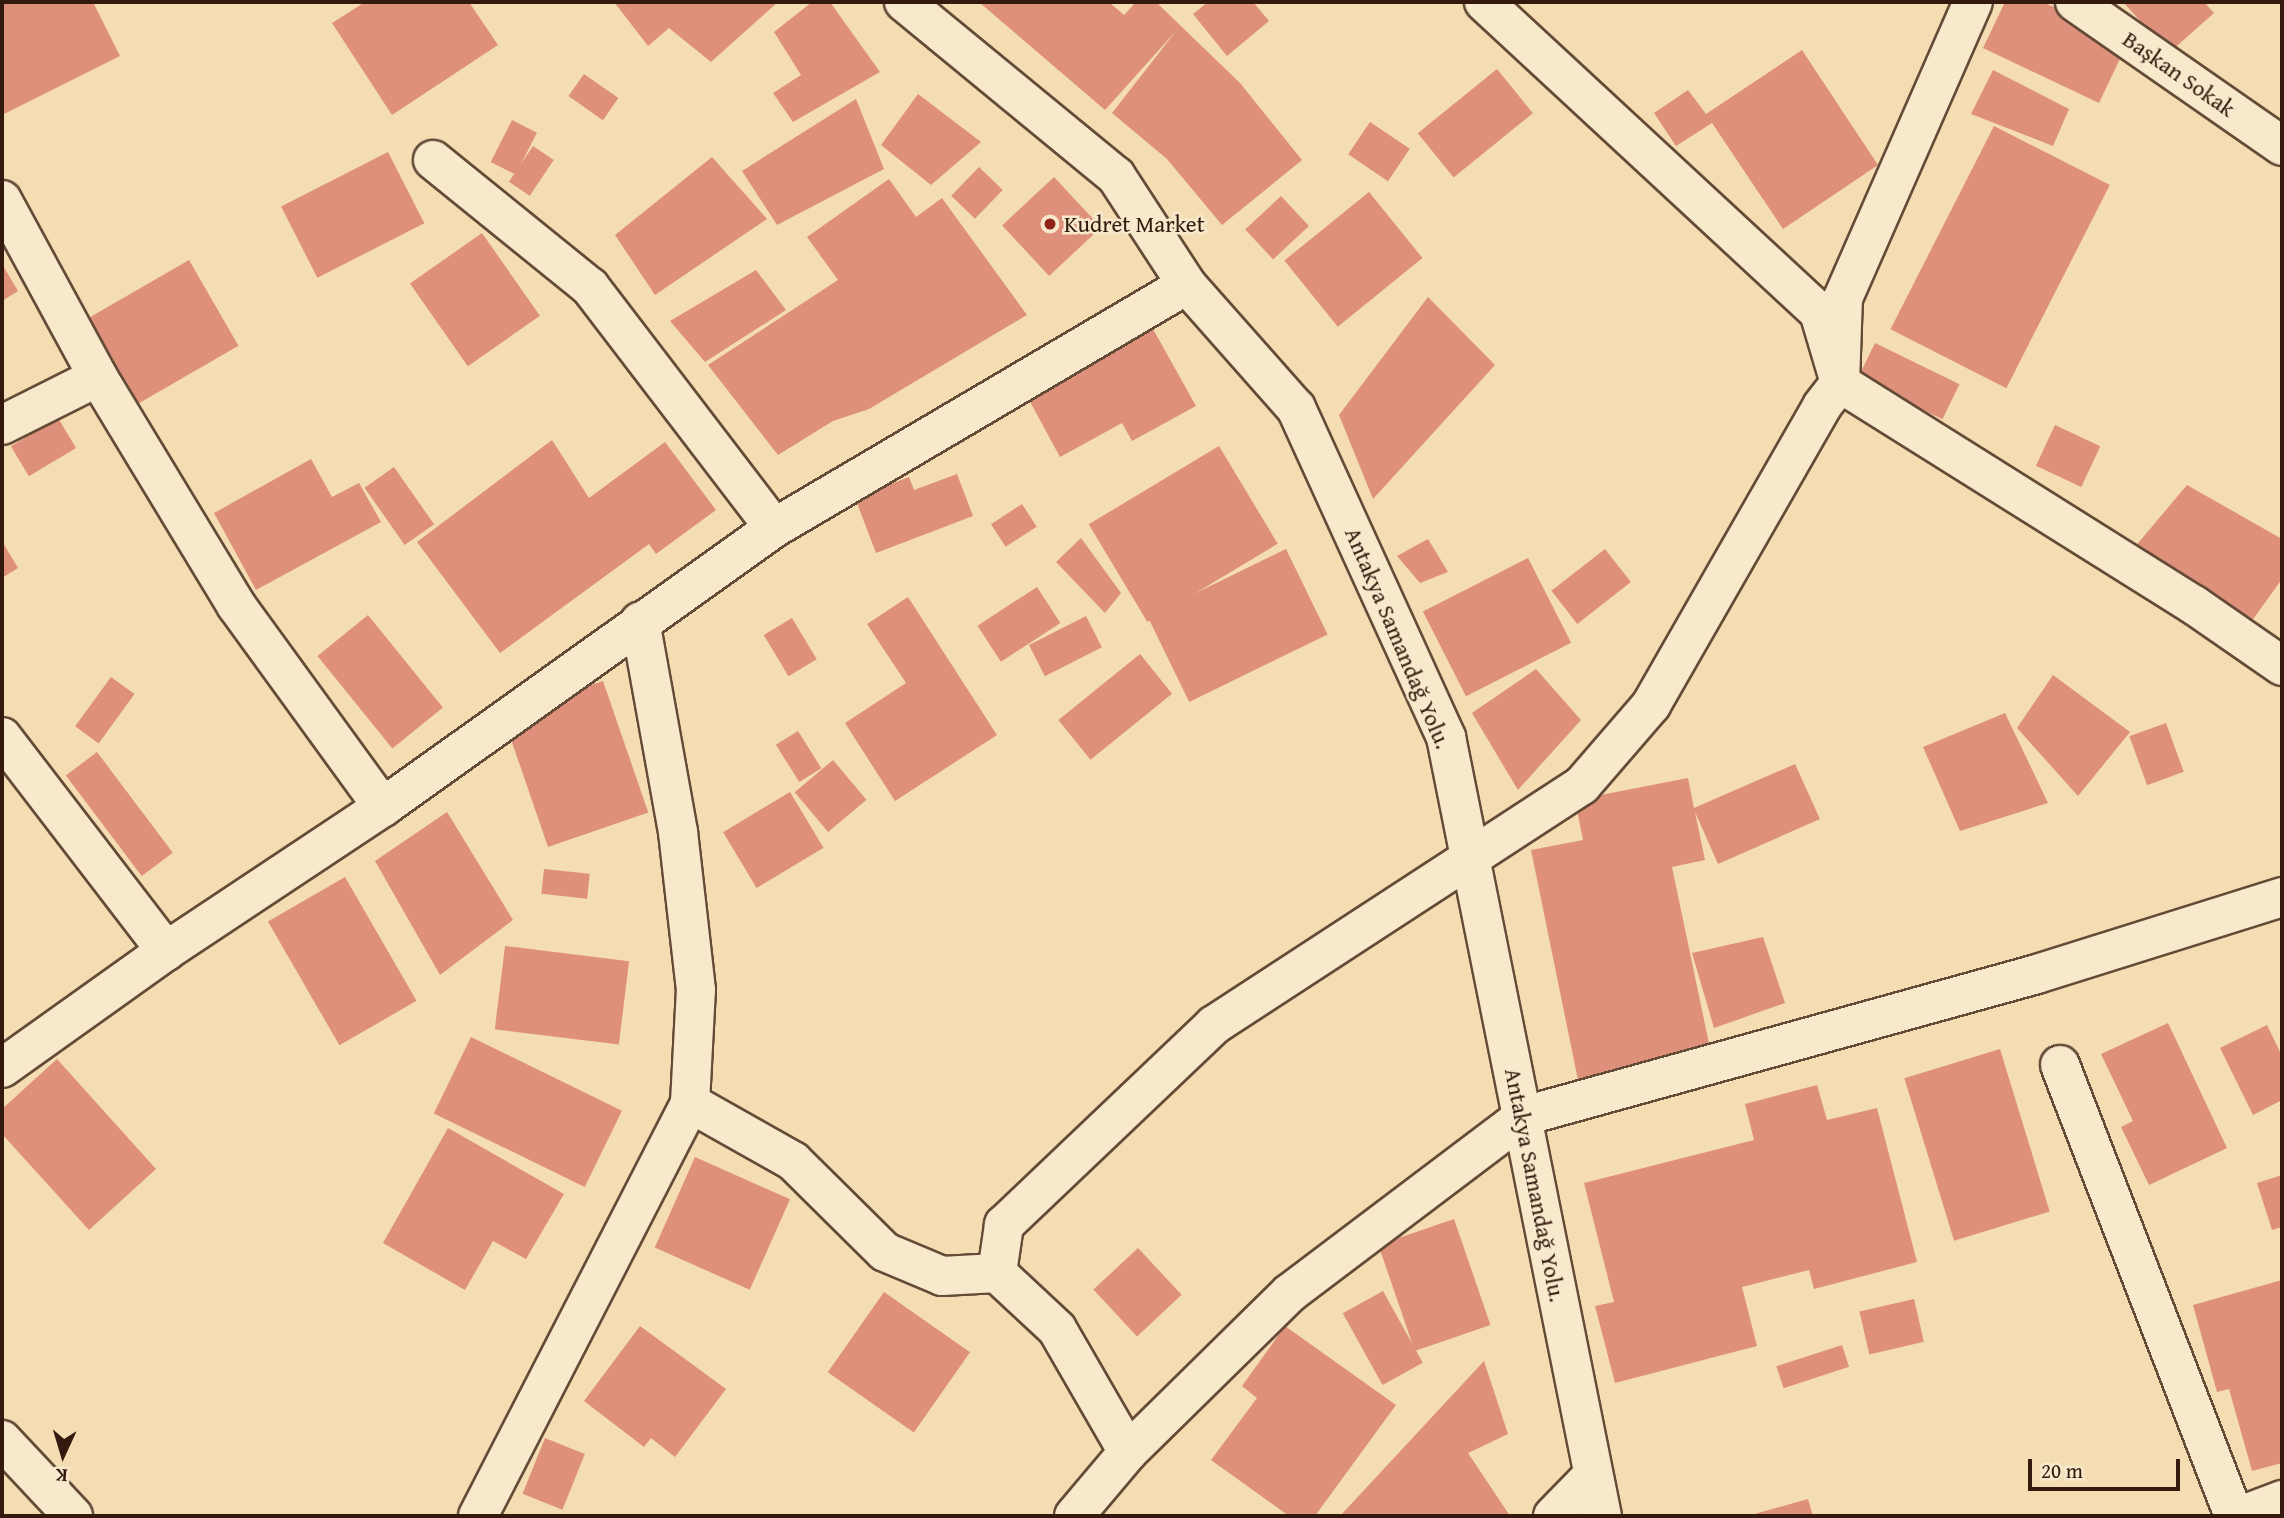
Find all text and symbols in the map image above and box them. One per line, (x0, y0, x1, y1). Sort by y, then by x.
street label: Başkan Sokak (2118, 25, 2240, 123)
place label: Kudret Market (1064, 210, 1205, 238)
marker: Kudret Market (1042, 216, 1058, 232)
street label: Antakya Samandağ Yolu. (1339, 523, 1457, 753)
street label: Antakya Samandağ Yolu. (1499, 1066, 1571, 1304)
north arrow (28, 1420, 98, 1490)
scale bar (2032, 1444, 2184, 1488)
text: 20 m (2041, 1455, 2083, 1486)
text: K (55, 1462, 69, 1490)

